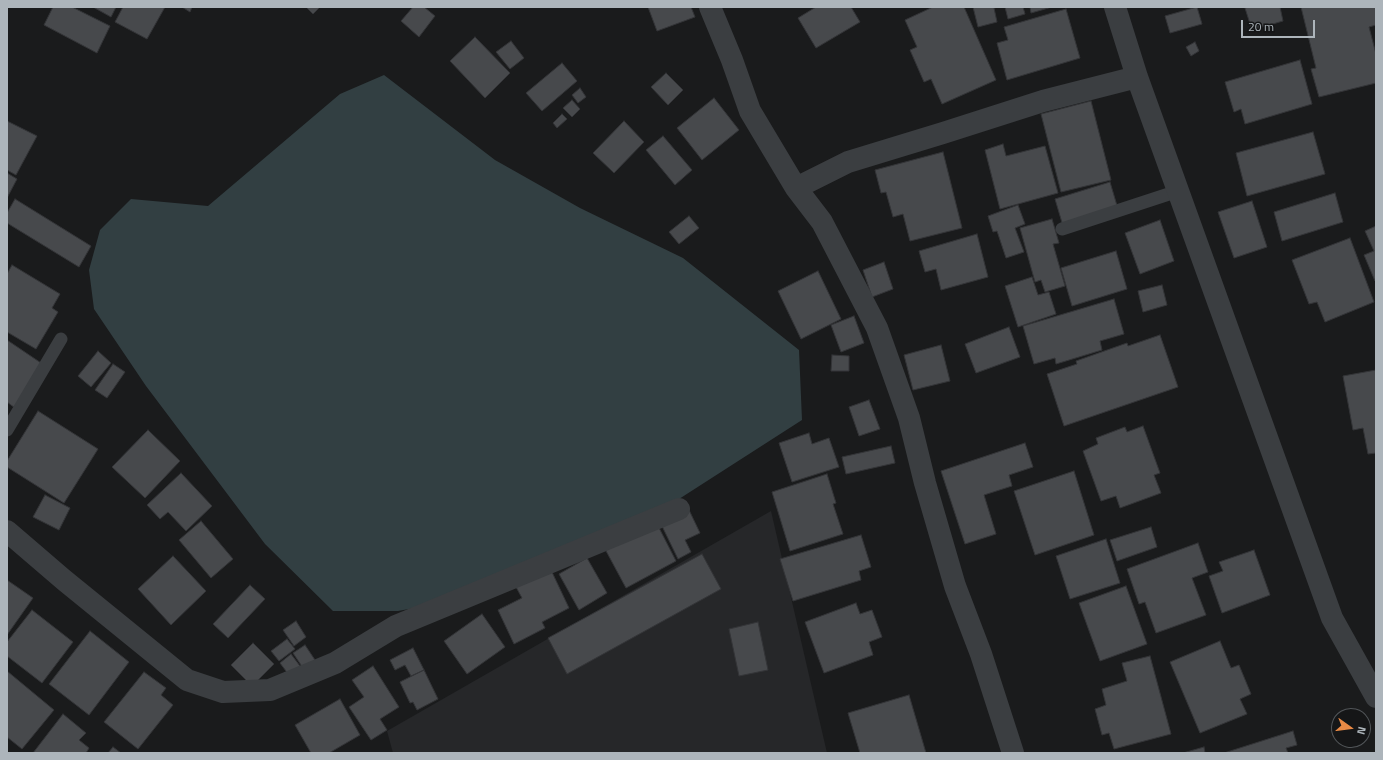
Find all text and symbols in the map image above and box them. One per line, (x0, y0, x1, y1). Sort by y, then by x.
scale bar (1243, 12, 1317, 38)
text: 20 m (1248, 17, 1274, 36)
north arrow (1331, 708, 1371, 748)
text: N (1353, 725, 1370, 736)

